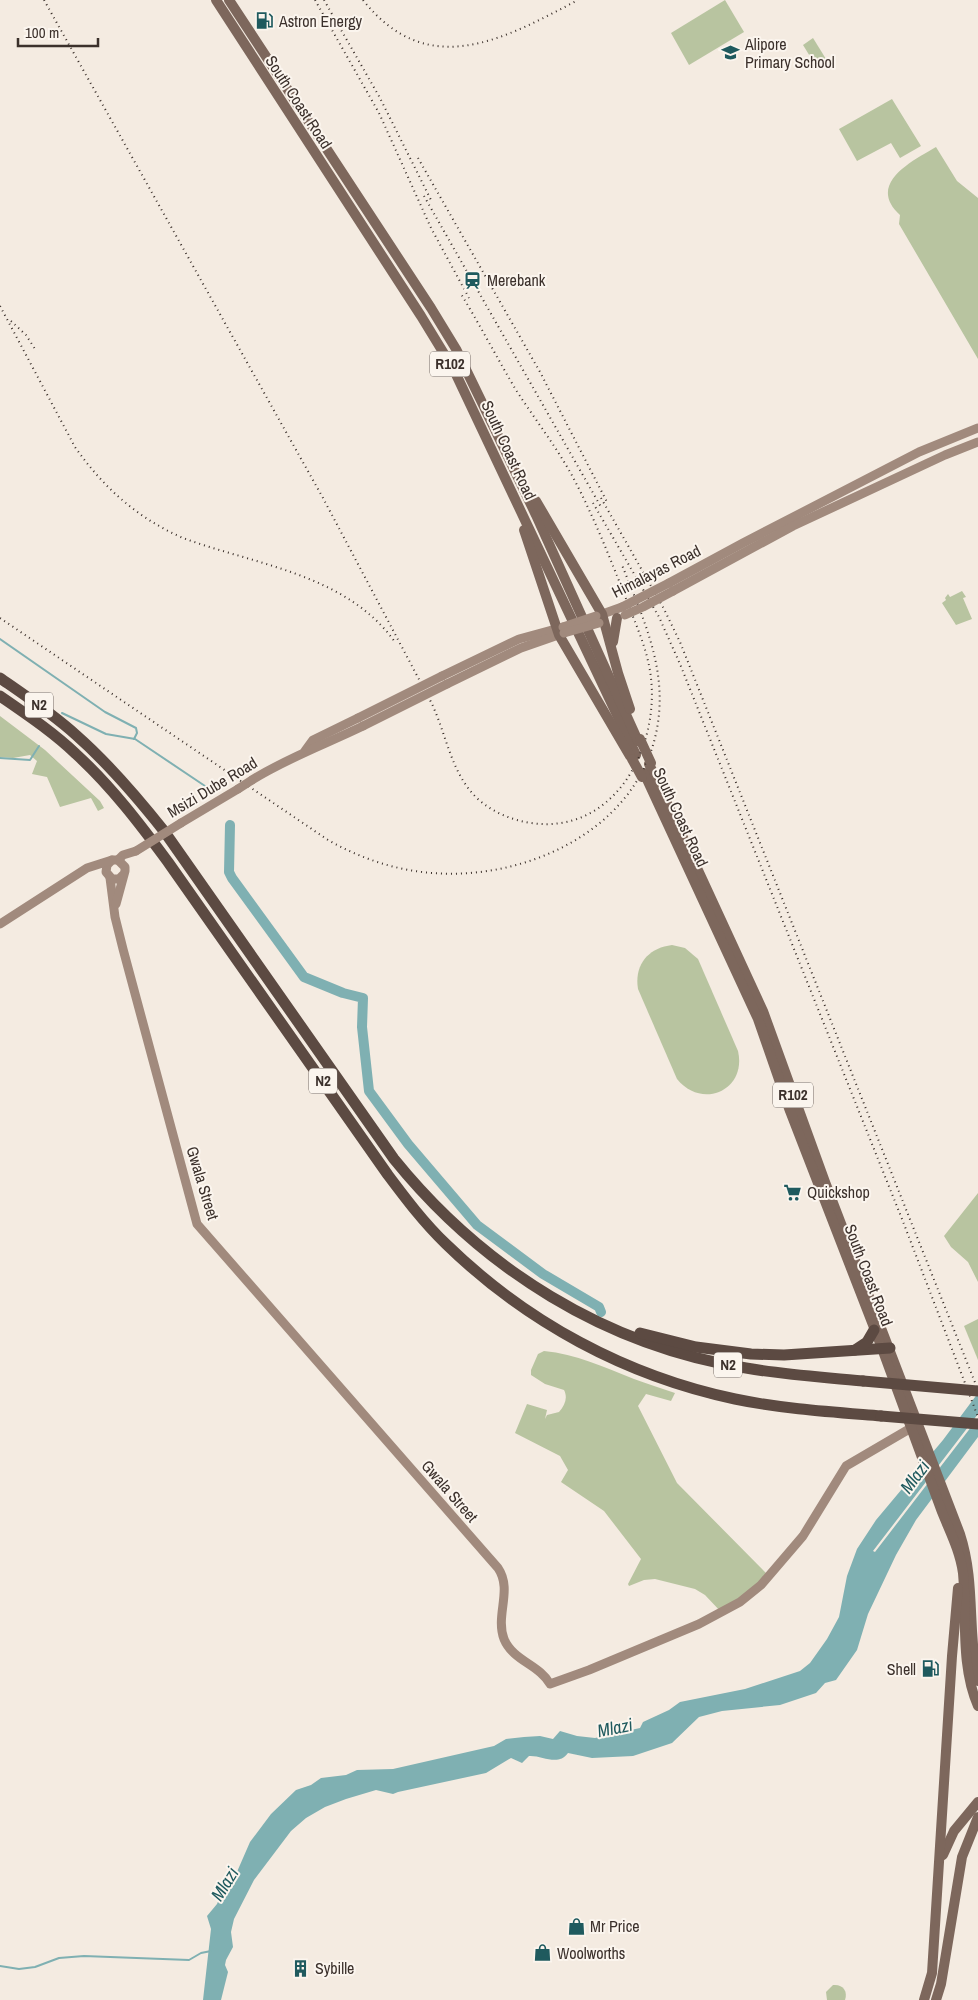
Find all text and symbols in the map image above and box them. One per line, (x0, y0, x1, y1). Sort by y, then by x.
place label: Astron Energy (278, 10, 363, 32)
fuel station icon: Astron Energy (255, 11, 275, 31)
scale bar (18, 15, 98, 47)
text: 100 m (25, 22, 59, 43)
place label: Alipore Primary School (744, 33, 835, 73)
school or university icon: Alipore Primary School (721, 43, 741, 63)
street label: South Coast Road (261, 51, 337, 153)
place label: Merebank (487, 269, 546, 291)
station icon: Merebank (463, 270, 483, 290)
road number: R102 (430, 352, 470, 376)
street label: South Coast Road (476, 397, 542, 503)
street label: Himalayas Road (608, 539, 704, 603)
road number: N2 (25, 692, 53, 718)
street label: Msizi Dube Road (163, 751, 261, 823)
street label: South Coast Road (648, 764, 714, 870)
road number: N2 (309, 1068, 337, 1094)
road number: R102 (773, 1082, 813, 1108)
street label: Gwala Street (181, 1144, 225, 1223)
place label: Quickshop (807, 1181, 870, 1203)
supermarket icon: Quickshop (783, 1182, 803, 1202)
street label: South Coast Road (840, 1221, 898, 1329)
road number: N2 (714, 1352, 742, 1378)
street label: Gwala Street (417, 1455, 483, 1527)
water label: Mlazi (894, 1455, 935, 1498)
place label: Shell (887, 1658, 916, 1680)
fuel station icon: Shell (920, 1659, 940, 1679)
water label: Mlazi (595, 1712, 635, 1743)
water label: Mlazi (205, 1862, 245, 1905)
place label: Mr Price (590, 1915, 640, 1937)
shop icon: Mr Price (566, 1916, 586, 1936)
place label: Woolworths (557, 1942, 625, 1964)
shop icon: Woolworths (533, 1943, 553, 1963)
place label: Sybille (315, 1957, 354, 1979)
building icon: Sybille (291, 1958, 311, 1978)

